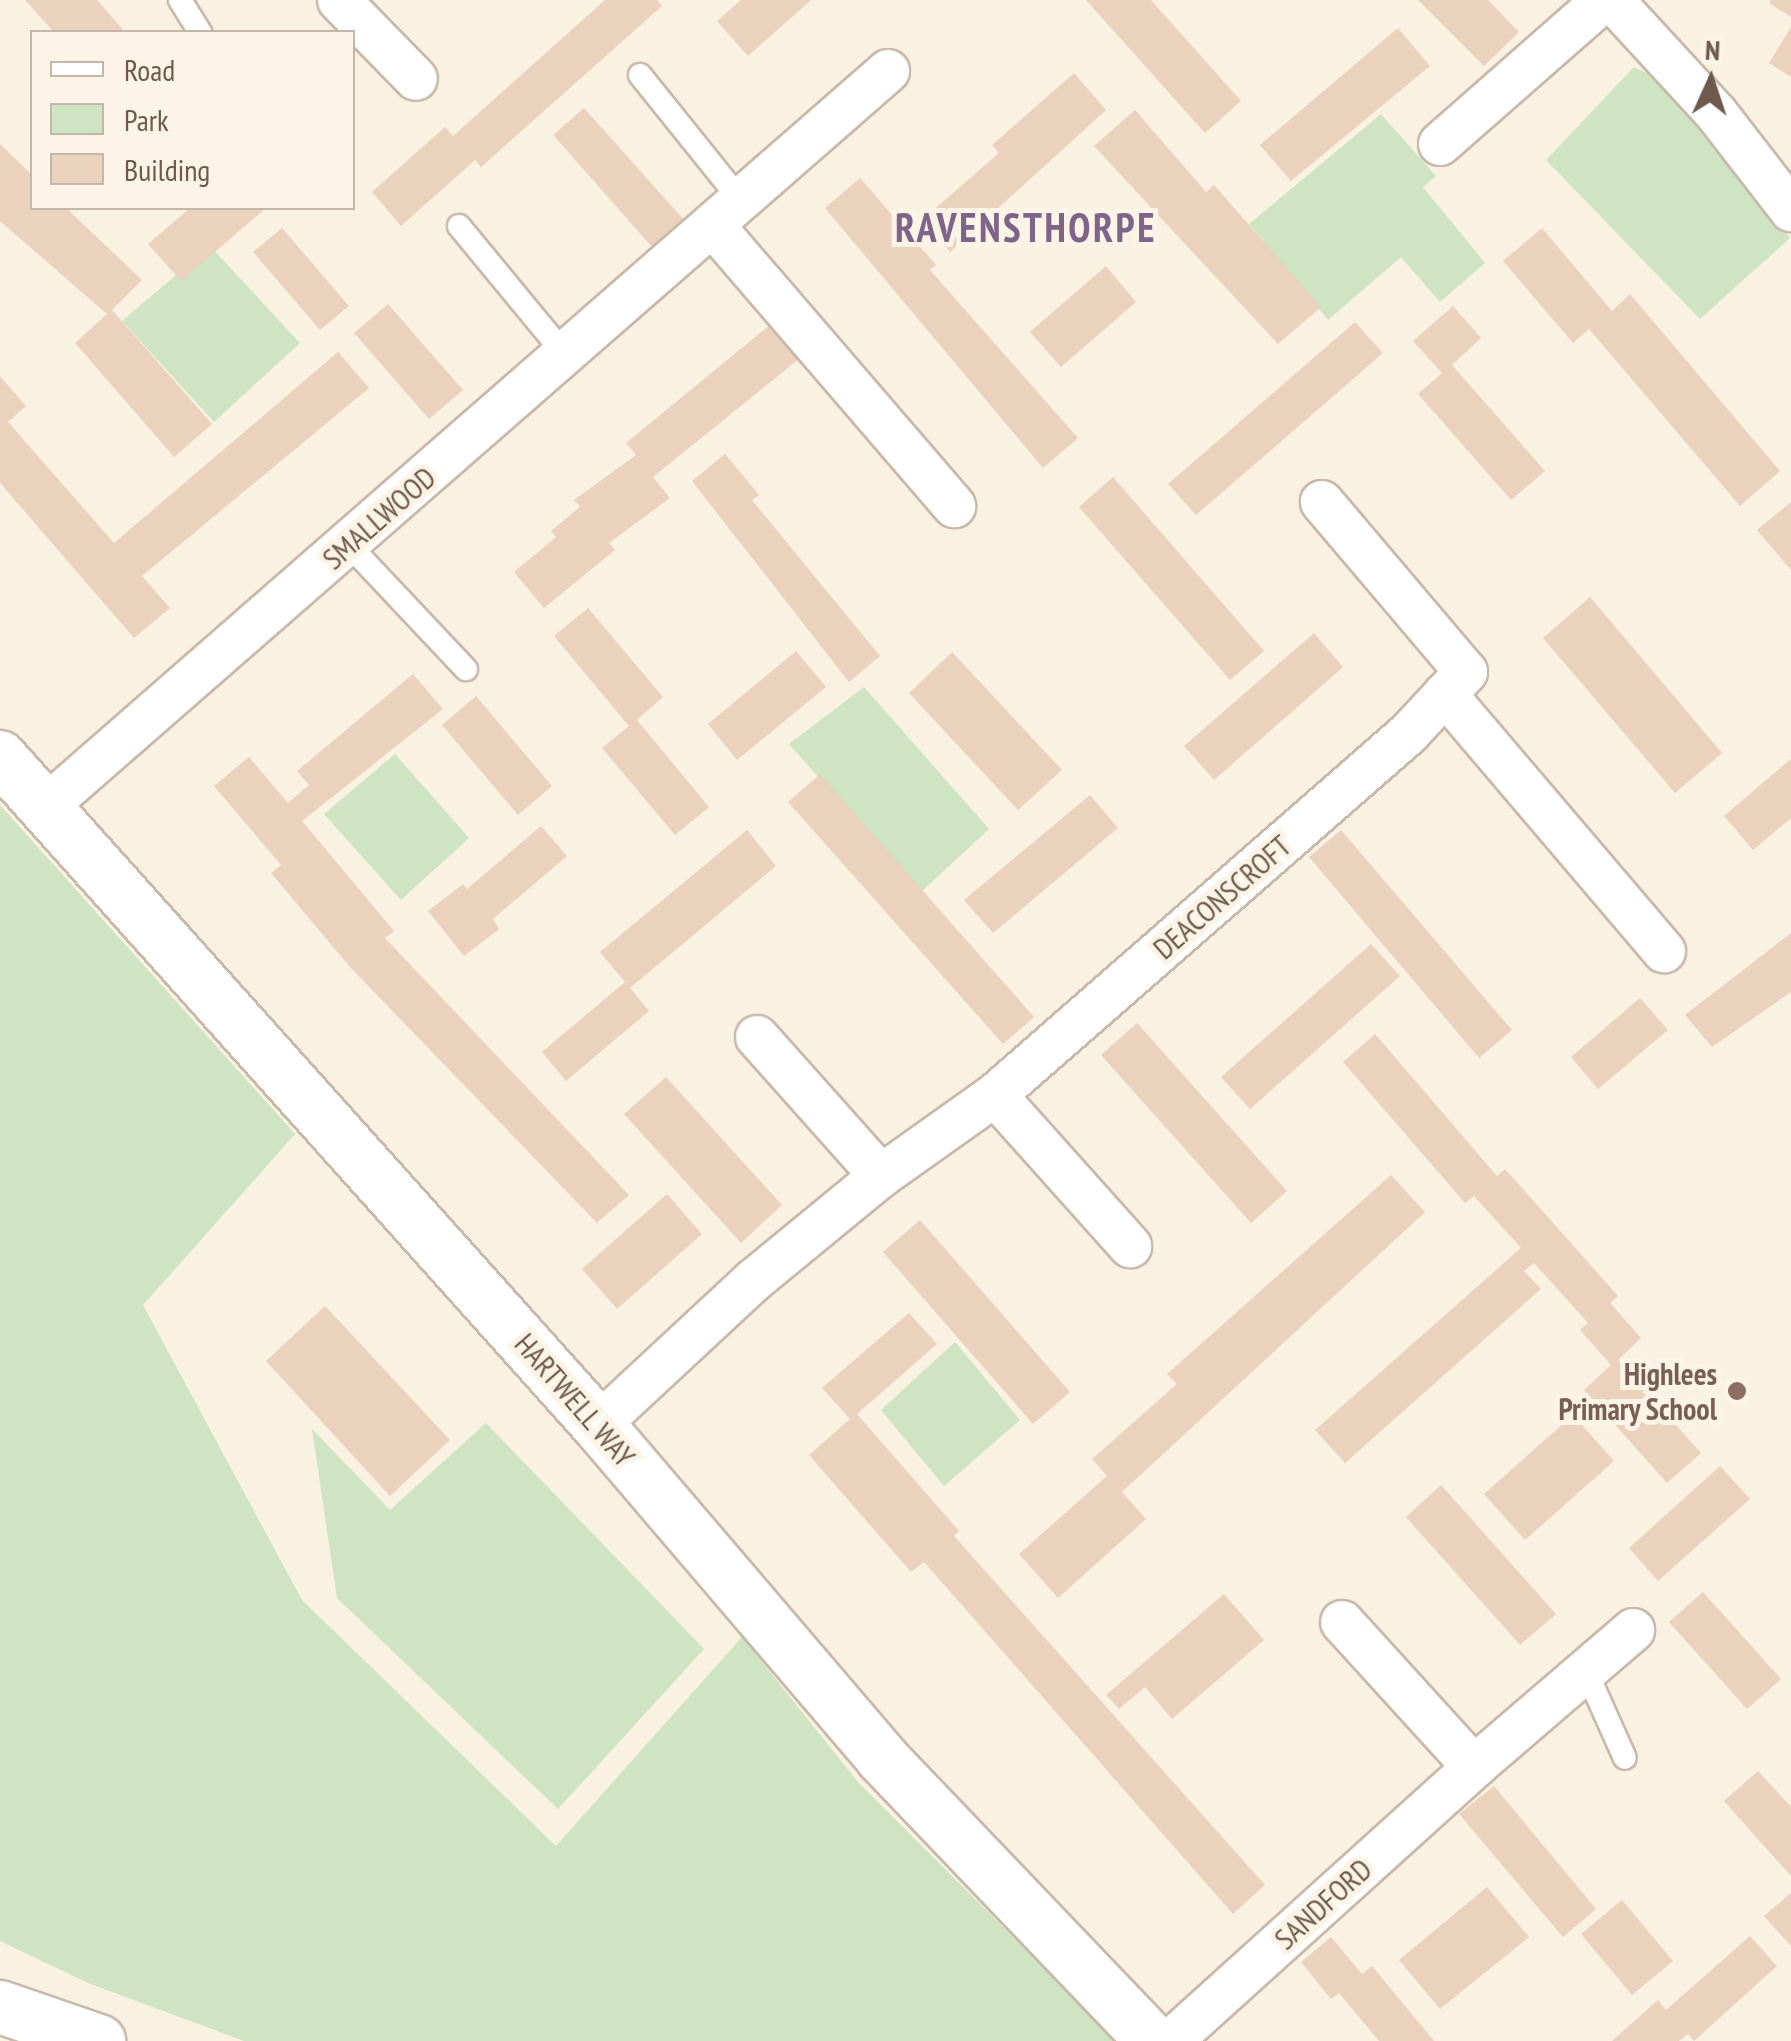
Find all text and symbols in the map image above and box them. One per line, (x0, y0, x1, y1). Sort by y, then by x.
legend (30, 30, 355, 210)
north arrow (1661, 30, 1761, 130)
text: N (1704, 31, 1721, 68)
text: Road (124, 50, 175, 89)
text: Park (124, 100, 169, 139)
text: Building (124, 150, 210, 189)
district label: RAVENSTHORPE (895, 203, 1157, 251)
street label: SMALLWOOD (315, 459, 443, 577)
street label: DEACONSCROFT (1146, 828, 1298, 966)
street label: HARTWELL WAY (507, 1325, 643, 1475)
place label: Highlees Primary School (1557, 1356, 1717, 1426)
marker: Highlees Primary School (1726, 1380, 1748, 1402)
street label: SANDFORD (1267, 1851, 1379, 1957)

